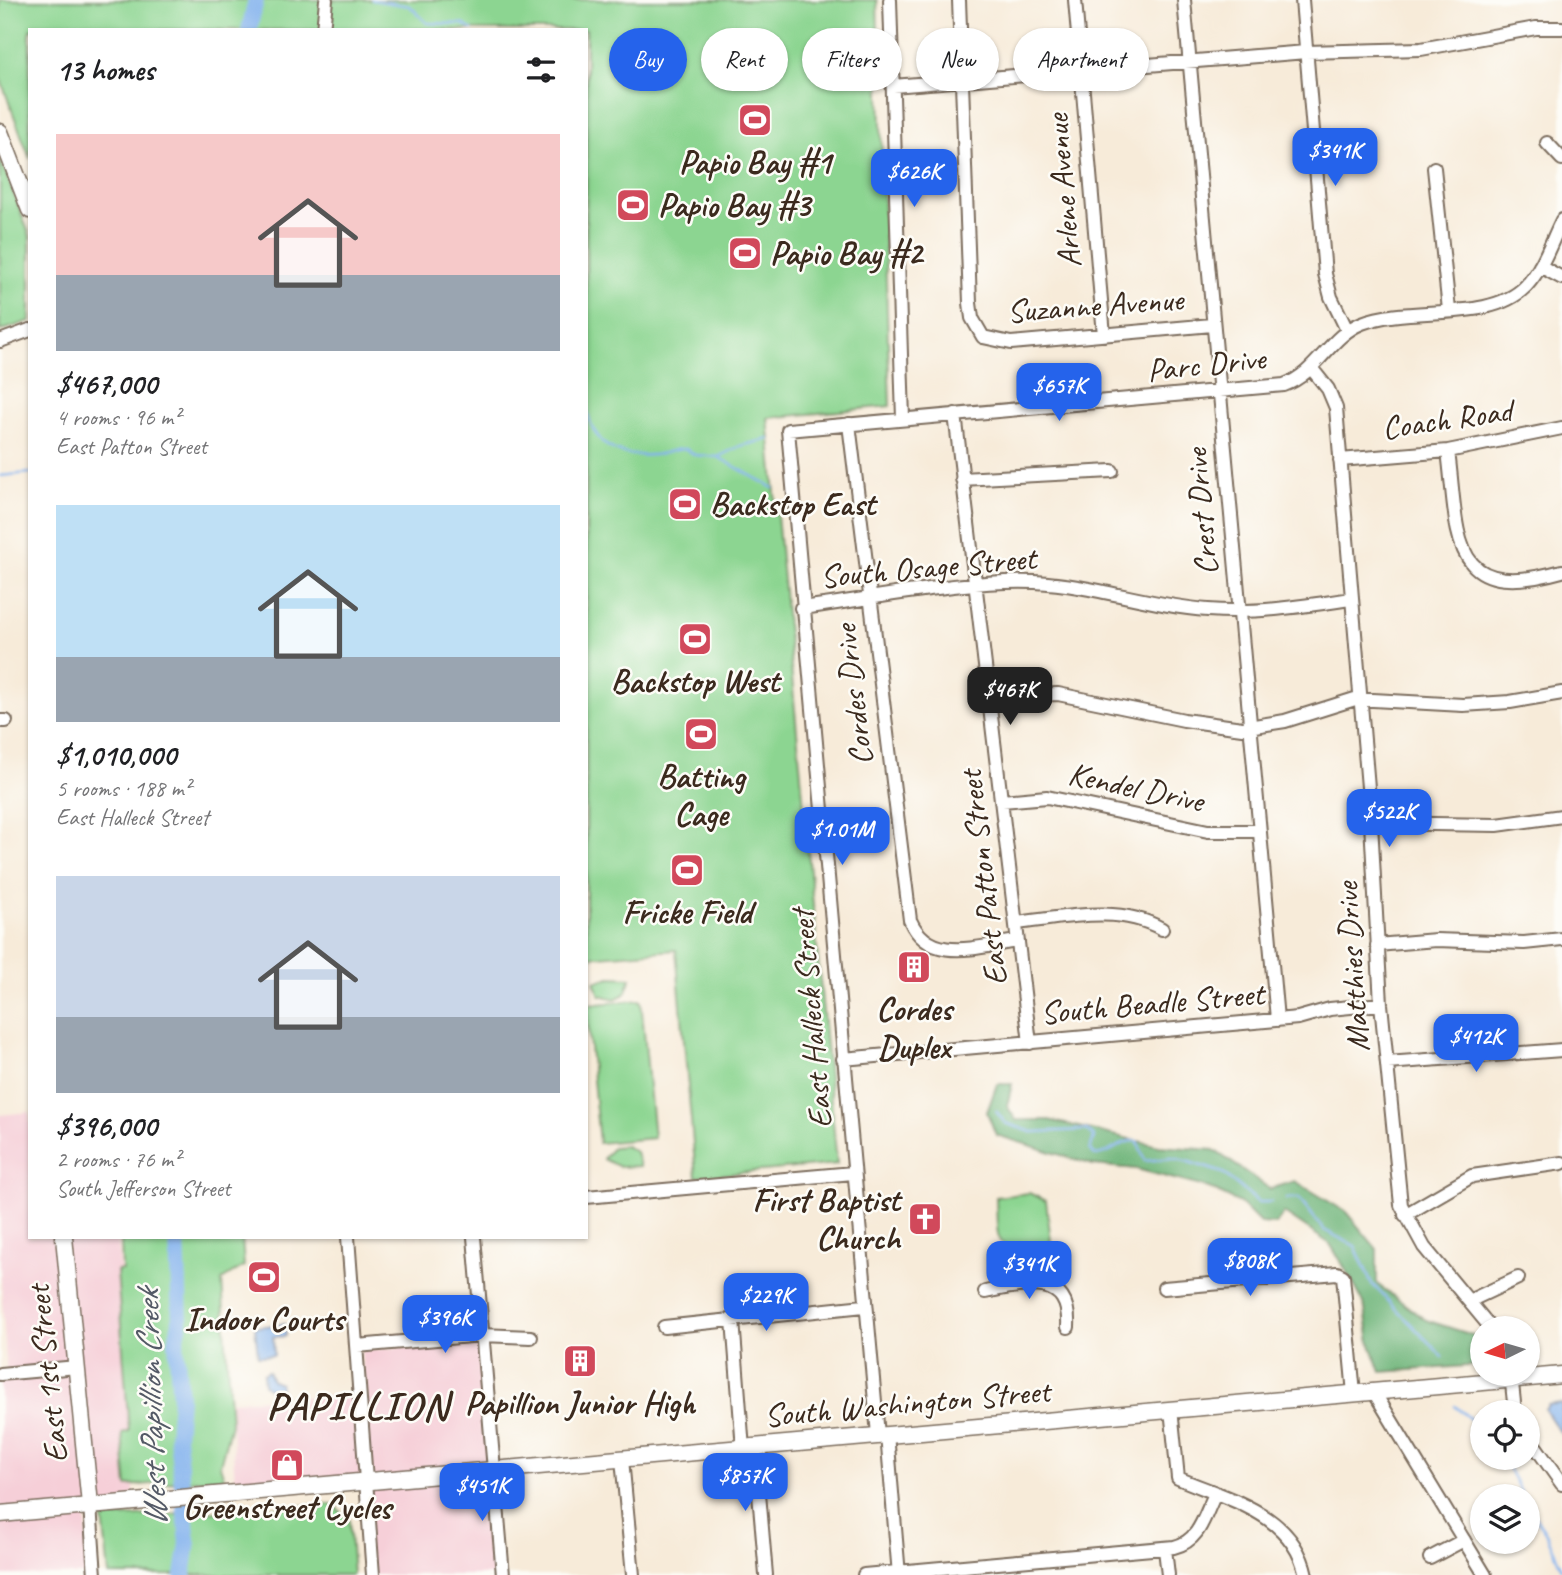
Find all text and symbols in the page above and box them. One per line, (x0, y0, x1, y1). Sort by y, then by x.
chip: Buy (609, 28, 687, 91)
chip: Rent (701, 28, 788, 91)
chip: Filters (802, 28, 902, 91)
chip: New (916, 28, 999, 91)
chip: Apartment (1013, 28, 1149, 91)
text: 13 homes (56, 51, 154, 89)
icon: filters (522, 51, 560, 89)
sports icon: Papio Bay #1 (736, 101, 774, 139)
street label: Arlene Avenue (1035, 110, 1091, 269)
pin: $341K (1286, 128, 1384, 188)
text: $341K (1308, 136, 1362, 165)
place label: Papio Bay #1 (679, 141, 834, 183)
pin: $626K (865, 150, 963, 209)
text: $626K (887, 157, 941, 186)
icon: home (245, 180, 371, 306)
place label: Papio Bay #3 (658, 184, 813, 226)
sports icon: Papio Bay #3 (614, 186, 652, 224)
place label: Papio Bay #2 (770, 232, 925, 274)
sports icon: Papio Bay #2 (726, 234, 764, 272)
street label: Suzanne Avenue (1006, 278, 1187, 332)
street label: Parc Drive (1145, 337, 1269, 391)
pin: $657K (1010, 364, 1108, 423)
text: $467,000 (56, 365, 157, 403)
text: $657K (1032, 371, 1086, 400)
street label: Coach Road (1379, 388, 1520, 449)
text: 4 rooms · 96 m² (56, 403, 180, 432)
text: East Patton Street (56, 432, 207, 461)
street label: Crest Drive (1174, 445, 1227, 577)
place label: Backstop East (710, 483, 878, 525)
sports icon: Backstop East (666, 485, 704, 523)
street label: South Osage Street (818, 536, 1041, 597)
icon: home (245, 551, 371, 677)
sports icon: Backstop West (676, 620, 714, 658)
street label: Cordes Drive (823, 620, 882, 768)
place label: Backstop West (611, 660, 782, 702)
pin: $467K (961, 668, 1059, 727)
text: $467K (983, 675, 1037, 704)
sports icon: Batting Cage (682, 715, 720, 753)
text: $1,010,000 (56, 736, 176, 774)
street label: Kendel Drive (1065, 752, 1210, 822)
place label: Batting Cage (657, 755, 748, 835)
street label: East Patton Street (949, 765, 1017, 988)
text: 5 rooms · 188 m² (56, 774, 191, 803)
pin: $522K (1340, 790, 1438, 849)
text: $522K (1363, 797, 1415, 826)
text: East Halleck Street (56, 803, 209, 832)
pin: $1.01M (785, 808, 899, 867)
text: $1.01M (811, 815, 873, 844)
sports icon: Fricke Field (668, 851, 706, 889)
street label: Matthies Drive (1325, 879, 1379, 1053)
place label: Fricke Field (622, 891, 757, 933)
street label: East Halleck Street (780, 904, 841, 1130)
icon: home (245, 922, 371, 1048)
building icon: Cordes Duplex (895, 948, 933, 986)
street label: South Beadle Street (1039, 972, 1268, 1034)
place label: Cordes Duplex (876, 988, 955, 1068)
pin: $412K (1427, 1014, 1525, 1074)
text: $412K (1449, 1022, 1503, 1051)
text: $396,000 (56, 1107, 157, 1145)
text: 2 rooms · 76 m² (56, 1145, 180, 1174)
text: South Jefferson Street (56, 1174, 230, 1203)
place label: First Baptist Church (752, 1179, 903, 1259)
church icon: First Baptist Church (906, 1200, 944, 1238)
pin: $808K (1201, 1238, 1299, 1298)
pin: $341K (980, 1242, 1078, 1301)
text: $808K (1223, 1246, 1277, 1275)
text: $341K (1002, 1249, 1056, 1278)
sports icon: Indoor Courts (245, 1258, 283, 1296)
pin: $229K (717, 1274, 815, 1333)
street label: East 1st Street (16, 1280, 77, 1465)
text: $229K (740, 1281, 792, 1310)
water label: West Papillion Creek (124, 1284, 178, 1527)
pin: $396K (396, 1296, 494, 1355)
place label: Indoor Courts (184, 1298, 347, 1340)
text: $396K (418, 1303, 472, 1332)
north arrow (1470, 1316, 1540, 1386)
map controls (1470, 1316, 1540, 1554)
building icon: Papillion Junior High (561, 1342, 599, 1380)
street label: South Washington Street (762, 1369, 1055, 1436)
district label: PAPILLION (266, 1381, 454, 1431)
place label: Papillion Junior High (465, 1382, 697, 1424)
button: locate (1470, 1400, 1540, 1470)
shop icon: Greenstreet Cycles (268, 1446, 306, 1484)
pin: $857K (696, 1454, 794, 1513)
text: $857K (719, 1461, 771, 1490)
pin: $451K (433, 1464, 531, 1523)
text: $451K (456, 1471, 508, 1500)
button: layers (1470, 1484, 1540, 1554)
place label: Greenstreet Cycles (183, 1486, 394, 1528)

